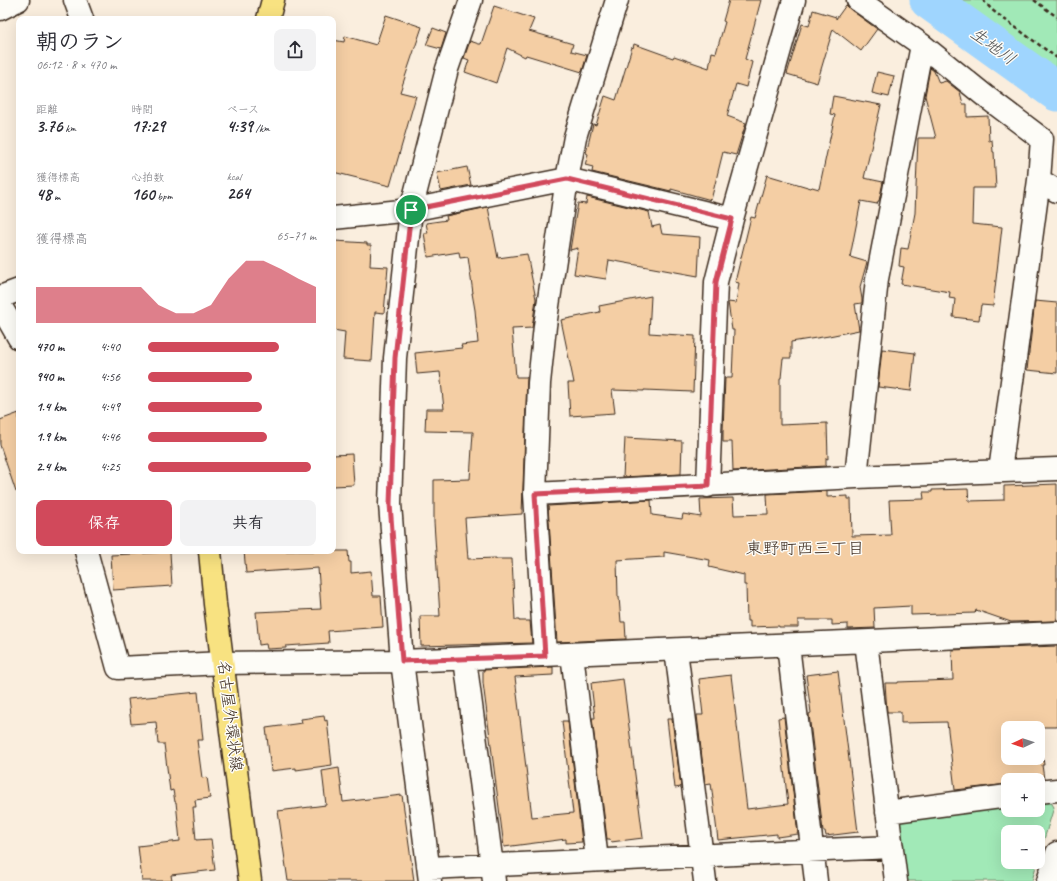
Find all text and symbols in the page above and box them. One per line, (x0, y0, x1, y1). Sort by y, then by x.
water label: 生地川 (966, 23, 1020, 69)
text: 朝のラン (36, 28, 124, 56)
button: share (274, 29, 316, 71)
text: 06:12 · 8 × 470 m (36, 57, 117, 73)
text: 距離 (36, 102, 58, 116)
text: 時間 (131, 102, 153, 116)
text: ペース (227, 102, 259, 116)
text: 3.76 (36, 116, 63, 137)
text: 17:29 (131, 116, 165, 137)
text: 4:39 (227, 116, 253, 137)
text: km (63, 121, 76, 135)
text: /km (253, 121, 270, 135)
text: kcal (227, 169, 241, 183)
text: 獲得標高 (36, 170, 80, 184)
text: 心拍数 (131, 170, 164, 184)
text: 264 (227, 183, 250, 204)
text: 48 (36, 184, 51, 205)
text: 160 (131, 184, 155, 205)
text: m (51, 189, 60, 203)
text: bpm (155, 189, 172, 203)
pin (394, 193, 428, 227)
icon: arrive (400, 199, 422, 221)
text: 65–71 m (276, 228, 316, 244)
text: 獲得標高 (36, 231, 88, 247)
text: 470 m (36, 339, 64, 355)
text: 4:40 (100, 339, 120, 355)
text: 940 m (36, 369, 64, 385)
text: 4:56 (100, 369, 120, 385)
text: 1.4 km (36, 399, 66, 415)
text: 4:49 (100, 399, 120, 415)
text: 1.9 km (36, 429, 66, 445)
text: 4:46 (100, 429, 120, 445)
text: 2.4 km (36, 459, 66, 475)
text: 4:25 (100, 459, 120, 475)
button: 保存 (36, 500, 172, 546)
button: 共有 (180, 500, 316, 546)
district label: 東野町西三丁目 (746, 538, 865, 559)
street label: 名古屋外環状線 (213, 659, 247, 773)
north arrow (1001, 721, 1045, 765)
map controls (1001, 721, 1045, 869)
button: + (1001, 773, 1045, 817)
button: − (1001, 825, 1045, 869)

